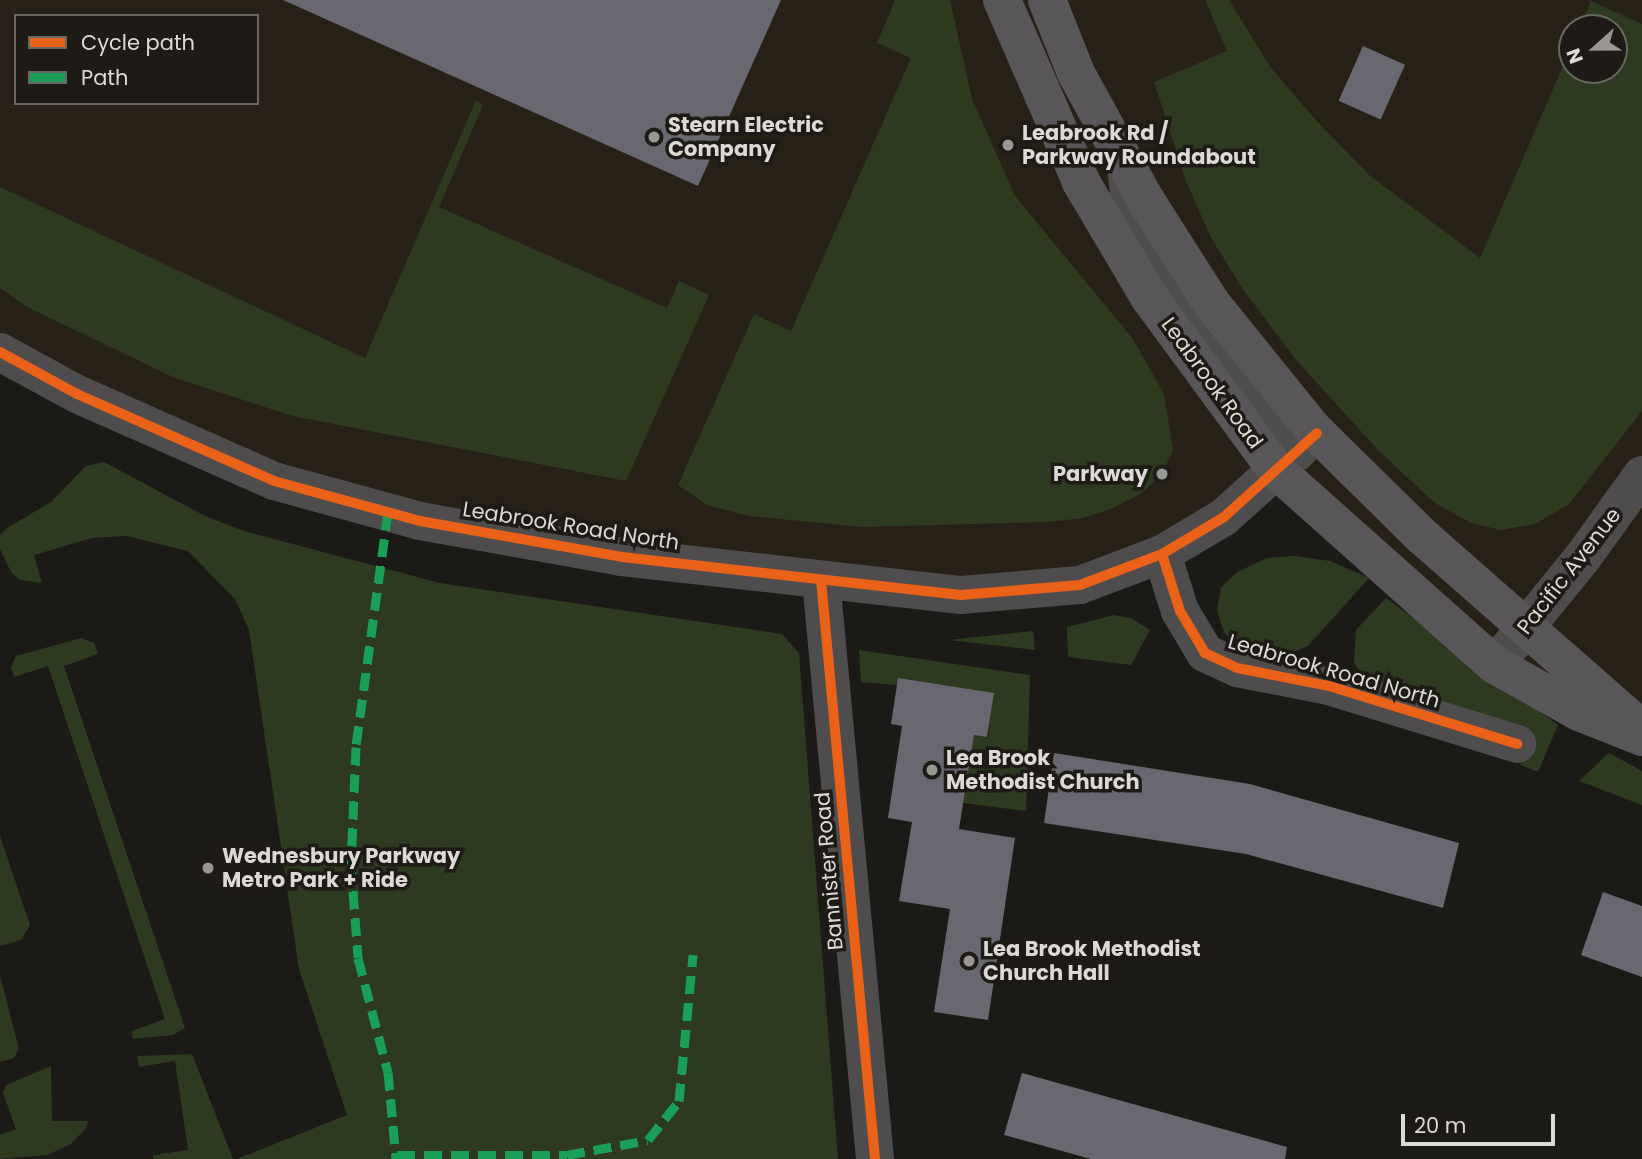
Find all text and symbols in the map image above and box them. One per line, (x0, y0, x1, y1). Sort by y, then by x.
legend (14, 14, 259, 105)
north arrow (1558, 14, 1628, 84)
text: Cycle path (81, 28, 195, 57)
text: N (1560, 44, 1590, 68)
text: Path (81, 63, 128, 92)
place label: Stearn Electric Company (668, 112, 824, 162)
place label: Leabrook Rd / Parkway Roundabout (1022, 120, 1256, 170)
marker: Stearn Electric Company (646, 129, 662, 145)
marker: Leabrook Rd / Parkway Roundabout (1000, 137, 1016, 153)
street label: Leabrook Road (1156, 312, 1268, 454)
place label: Parkway (1053, 461, 1148, 487)
marker: Parkway (1154, 466, 1170, 482)
street label: Leabrook Road North (461, 496, 681, 556)
street label: Pacific Avenue (1512, 503, 1626, 639)
street label: Leabrook Road North (1225, 629, 1443, 713)
place label: Lea Brook Methodist Church (946, 745, 1140, 795)
marker: Lea Brook Methodist Church (924, 762, 940, 778)
street label: Bannister Road (810, 791, 848, 951)
place label: Wednesbury Parkway Metro Park + Ride (222, 843, 460, 893)
marker: Wednesbury Parkway Metro Park + Ride (200, 860, 216, 876)
place label: Lea Brook Methodist Church Hall (983, 936, 1201, 986)
marker: Lea Brook Methodist Church Hall (961, 953, 977, 969)
scale bar (1404, 1100, 1558, 1144)
text: 20 m (1414, 1111, 1467, 1140)

